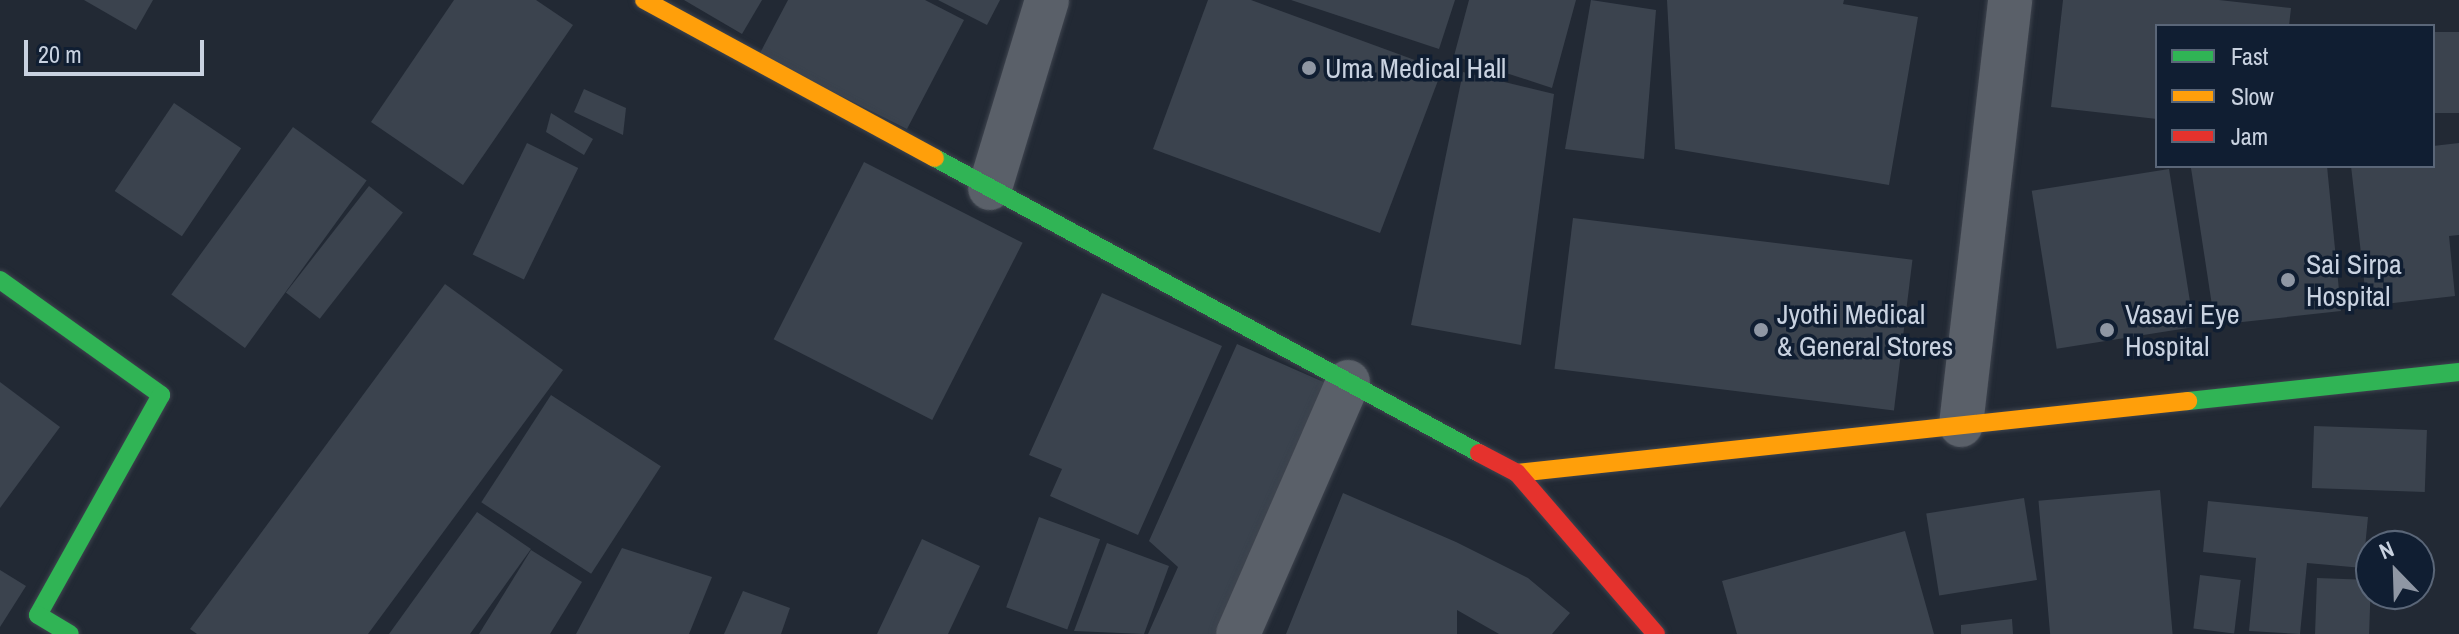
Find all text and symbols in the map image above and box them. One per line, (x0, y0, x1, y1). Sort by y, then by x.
scale bar (28, 24, 208, 74)
legend (2155, 24, 2435, 168)
text: 20 m (38, 38, 82, 70)
text: Fast (2231, 40, 2268, 72)
place label: Uma Medical Hall (1325, 51, 1506, 85)
marker: Uma Medical Hall (1300, 59, 1318, 77)
text: Slow (2231, 80, 2274, 112)
text: Jam (2231, 120, 2268, 152)
place label: Sai Sirpa Hospital (2306, 247, 2402, 313)
marker: Sai Sirpa Hospital (2277, 269, 2299, 291)
place label: Jyothi Medical & General Stores (1777, 297, 1953, 363)
place label: Vasavi Eye Hospital (2125, 297, 2239, 363)
marker: Vasavi Eye Hospital (2096, 319, 2118, 341)
marker: Jyothi Medical & General Stores (1752, 321, 1770, 339)
north arrow (2355, 530, 2435, 610)
text: N (2375, 533, 2398, 566)

